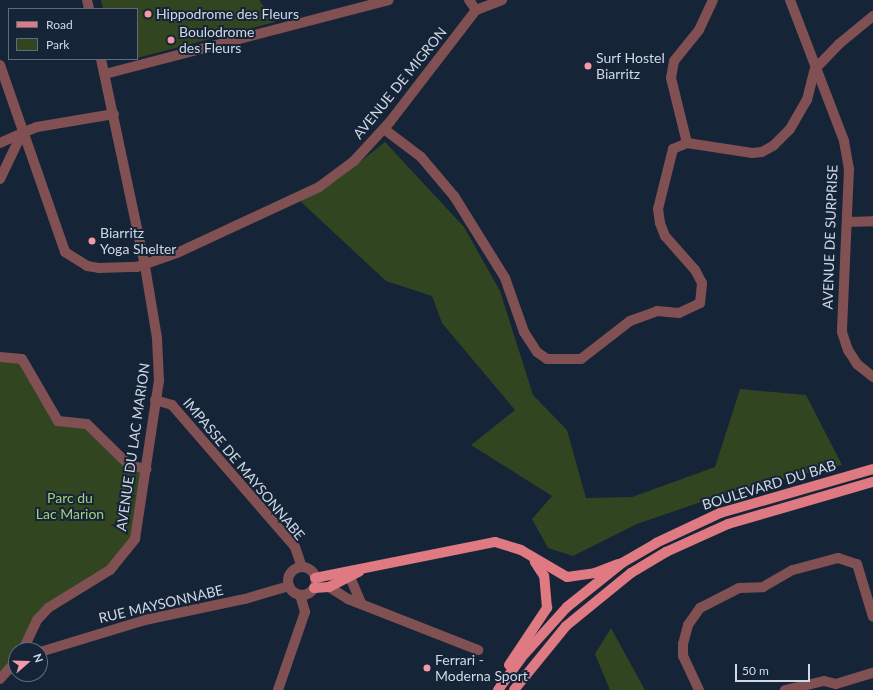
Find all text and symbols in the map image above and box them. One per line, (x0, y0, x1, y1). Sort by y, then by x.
place label: Hippodrome des Fleurs (156, 6, 299, 22)
legend (8, 8, 138, 60)
marker: Hippodrome des Fleurs (143, 9, 153, 19)
text: Road (46, 17, 73, 32)
place label: Boulodrome des Fleurs (179, 24, 254, 56)
street label: AVENUE DE MIGRON (350, 24, 450, 142)
marker: Boulodrome des Fleurs (166, 35, 176, 45)
text: Park (46, 37, 69, 52)
place label: Surf Hostel Biarritz (596, 50, 665, 82)
marker: Surf Hostel Biarritz (583, 61, 593, 71)
street label: AVENUE DE SURPRISE (819, 164, 841, 310)
place label: Biarritz Yoga Shelter (100, 225, 176, 258)
marker: Biarritz Yoga Shelter (87, 236, 97, 246)
street label: AVENUE DU LAC MARION (113, 362, 153, 532)
street label: IMPASSE DE MAYSONNABE (180, 395, 308, 543)
street label: BOULEVARD DU BAB (700, 457, 838, 513)
park label: Parc du Lac Marion (36, 490, 104, 522)
street label: RUE MAYSONNABE (97, 581, 225, 627)
north arrow (8, 642, 48, 682)
text: N (31, 652, 46, 664)
place label: Ferrari - Moderna Sport (435, 652, 528, 684)
scale bar (737, 656, 812, 682)
marker: Ferrari - Moderna Sport (422, 663, 432, 673)
text: 50 m (742, 663, 769, 678)

